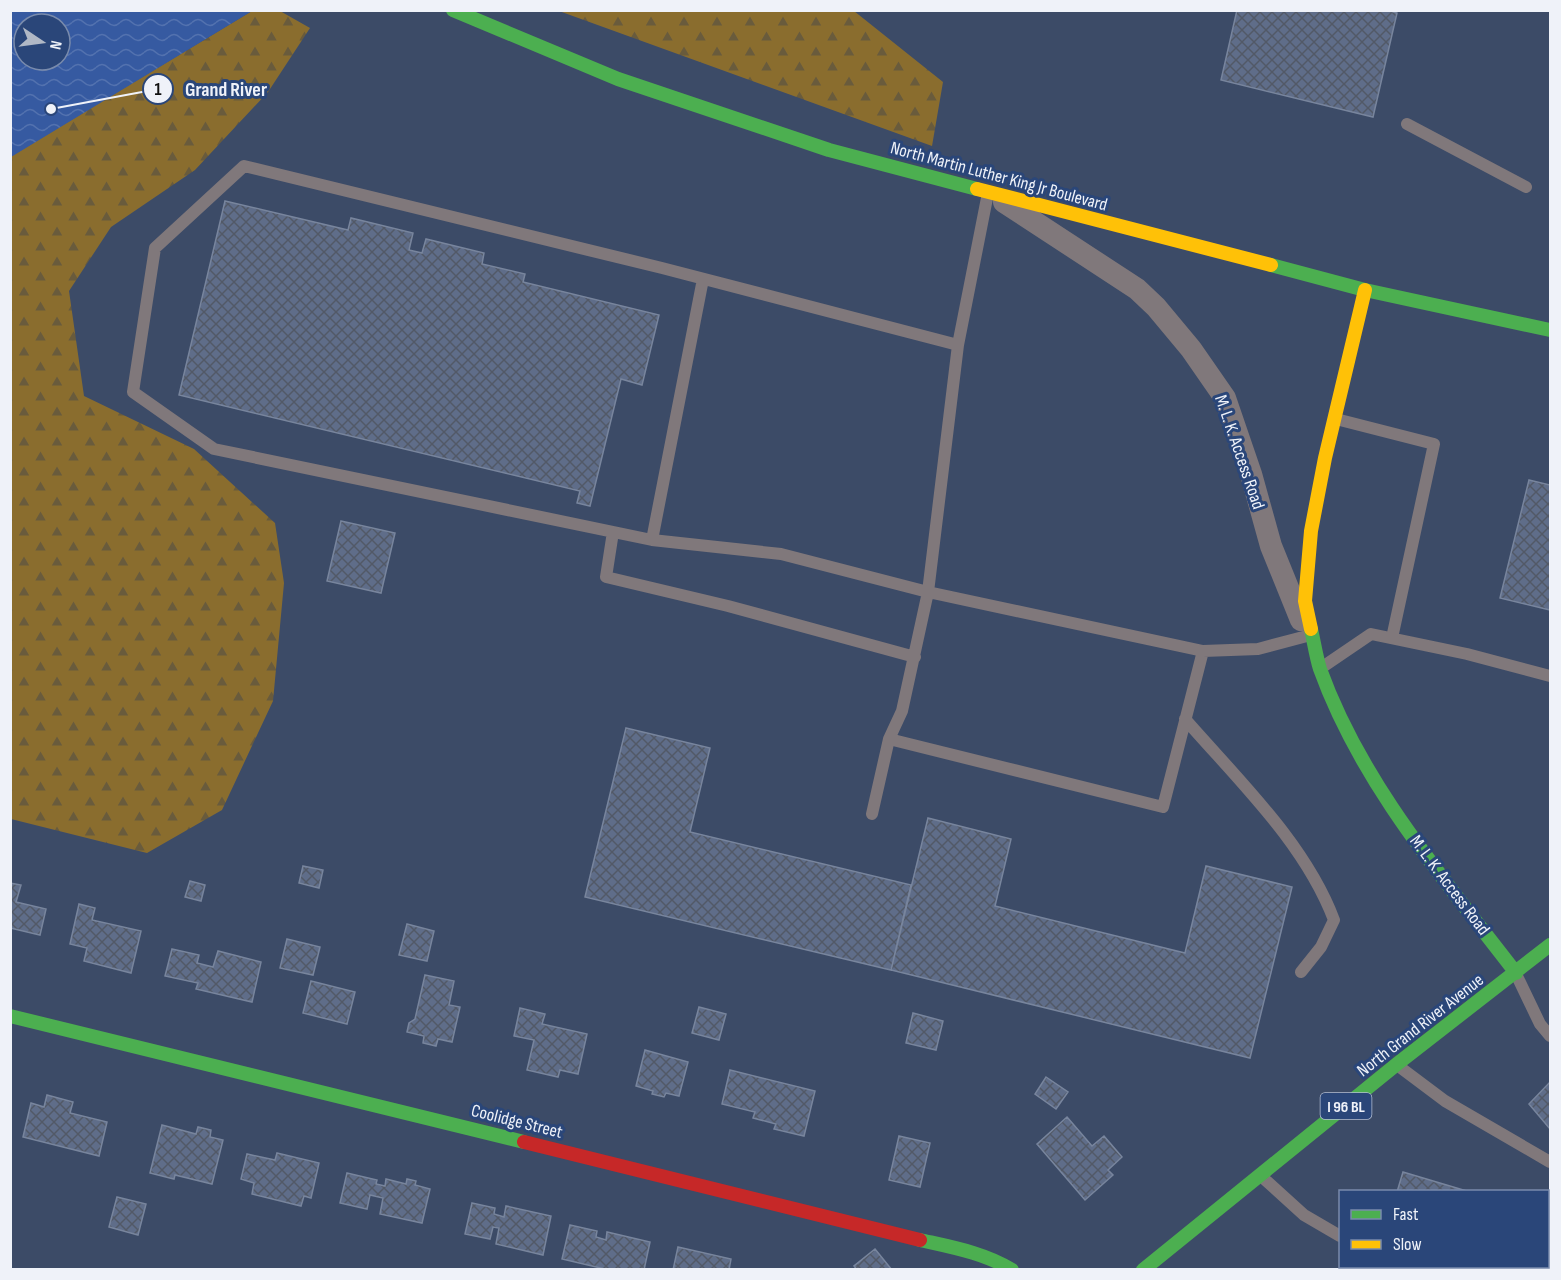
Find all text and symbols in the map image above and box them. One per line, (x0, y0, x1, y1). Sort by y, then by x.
north arrow (12, 12, 72, 72)
text: N (45, 39, 65, 51)
callout: Grand River (143, 70, 279, 108)
text: Grand River (185, 78, 267, 102)
text: 1 (154, 79, 162, 100)
street label: North Martin Luther King Jr Boulevard (888, 137, 1110, 216)
street label: M. L. K. Access Road (1210, 392, 1269, 512)
street label: M. L. K. Access Road (1405, 831, 1494, 939)
street label: North Grand River Avenue (1353, 969, 1488, 1081)
road number: I 96 BL (1320, 1093, 1372, 1119)
street label: Coolidge Street (469, 1100, 565, 1143)
legend (1339, 1190, 1549, 1268)
text: Fast (1393, 1204, 1419, 1225)
text: Slow (1393, 1234, 1422, 1255)

